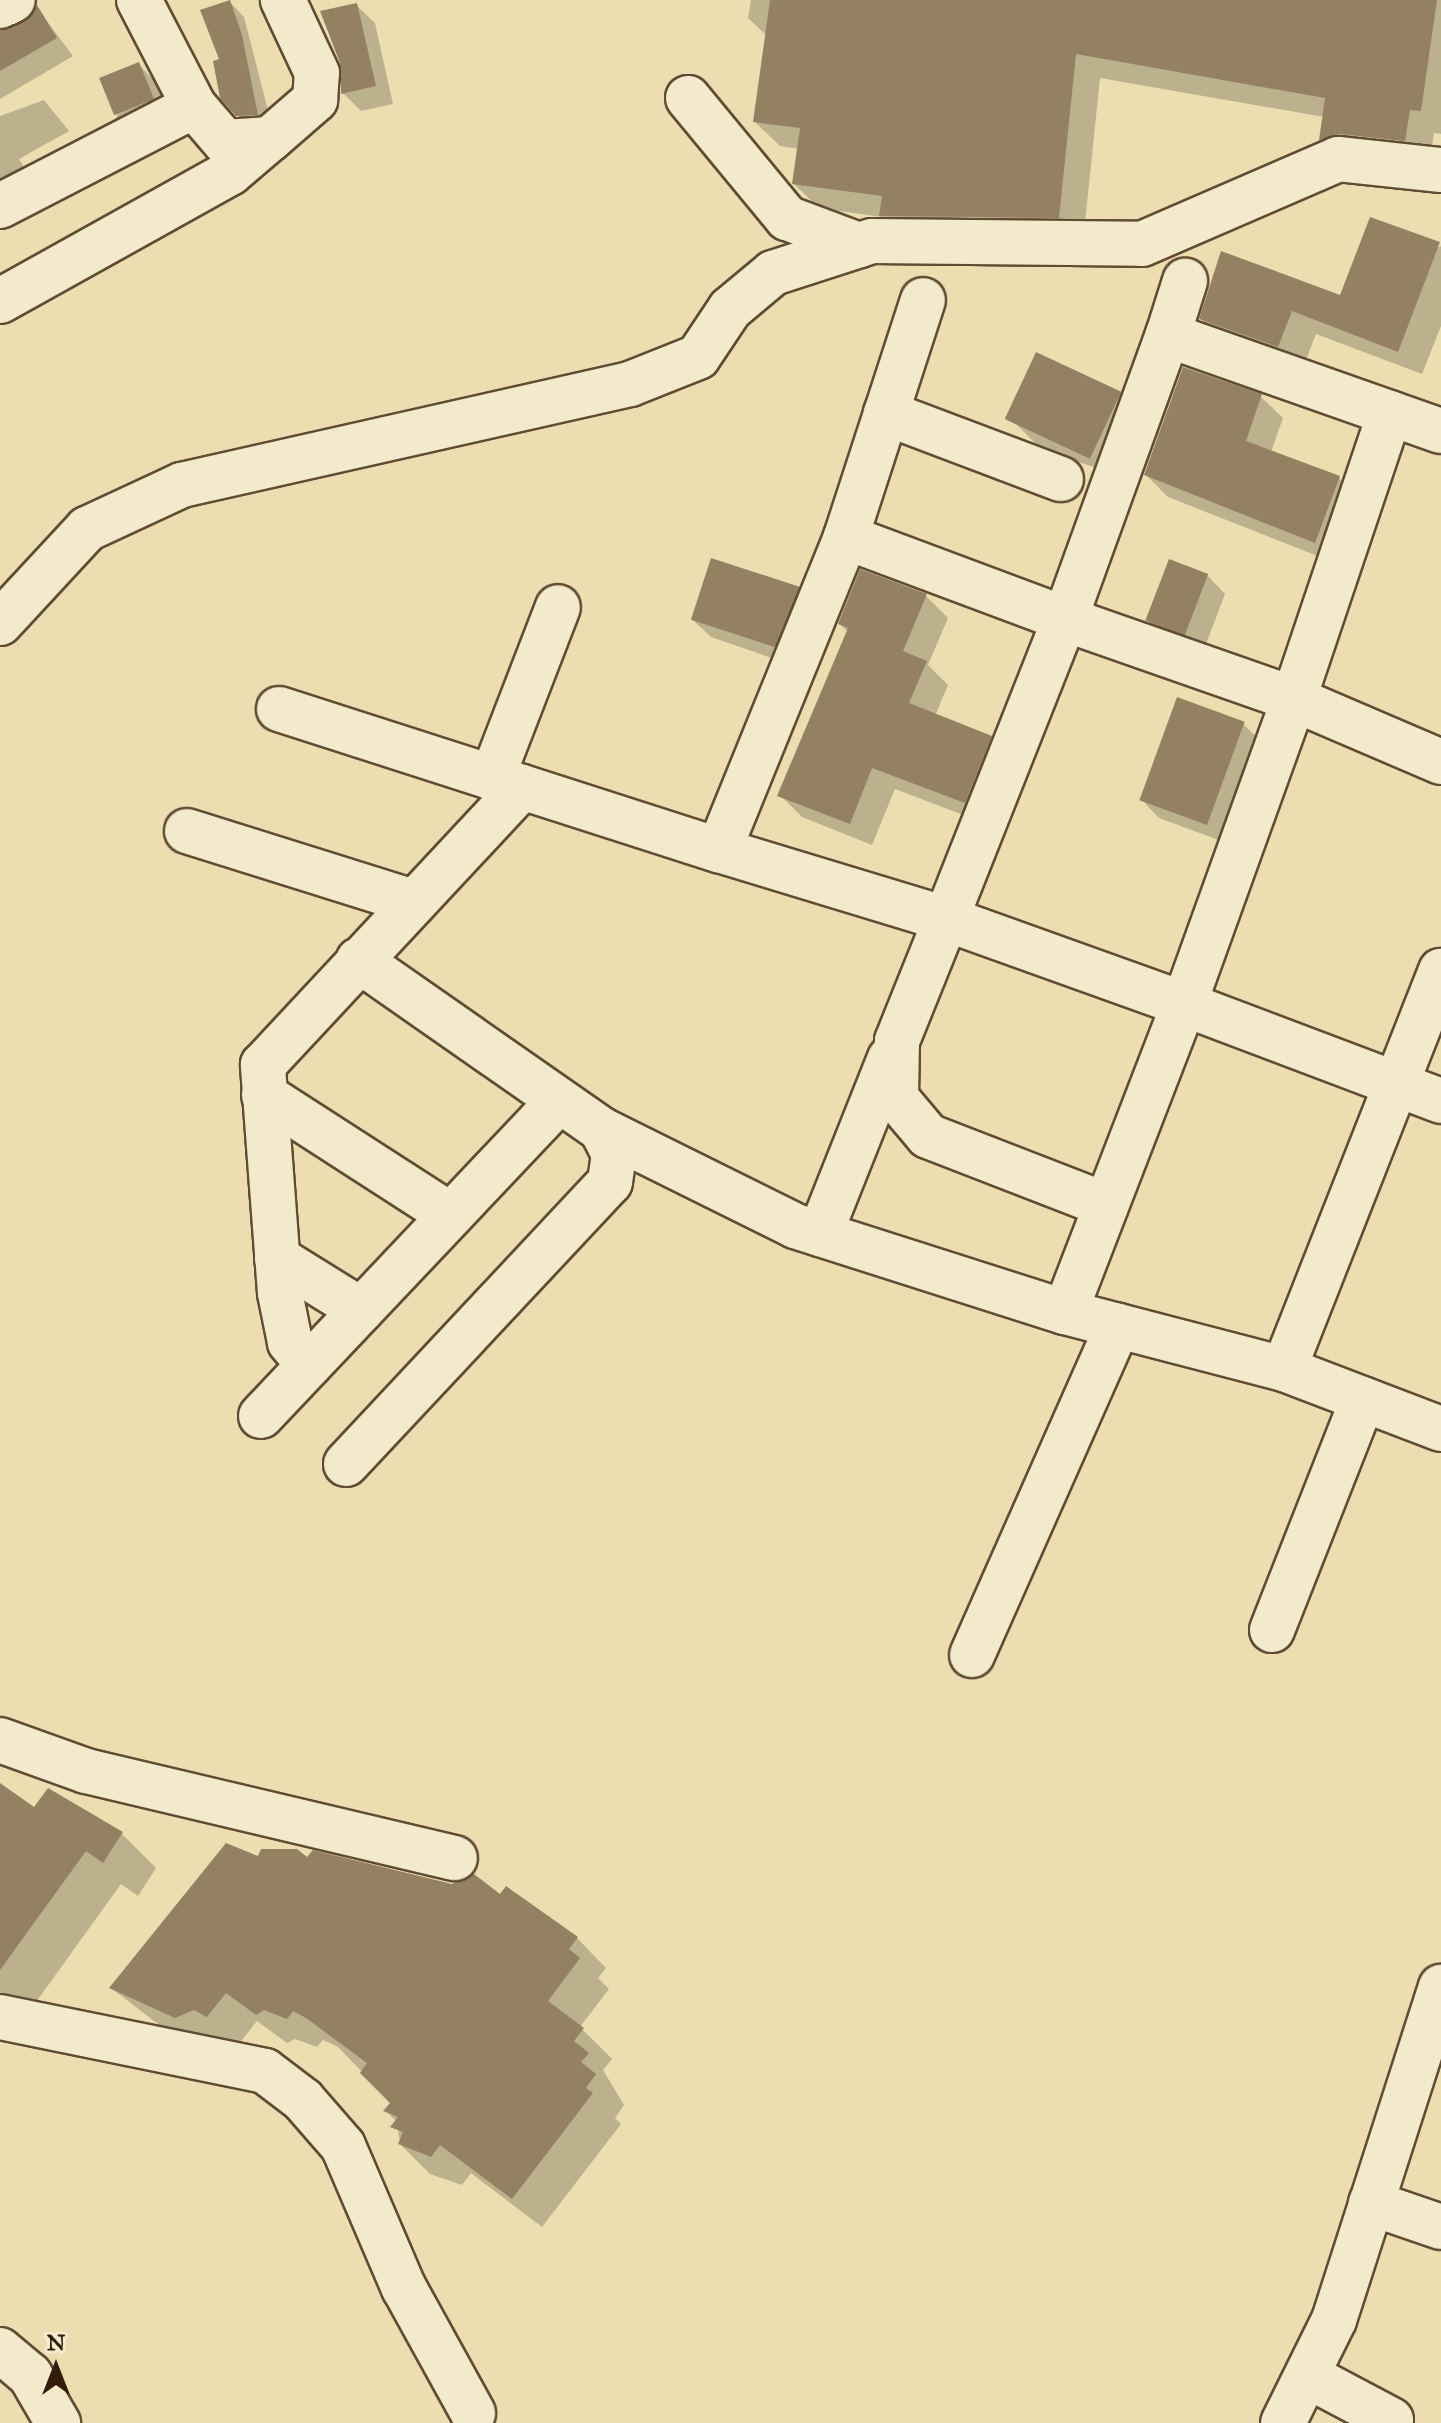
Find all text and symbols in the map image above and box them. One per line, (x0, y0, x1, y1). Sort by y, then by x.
north arrow (16, 2327, 96, 2407)
text: N (47, 2329, 65, 2356)

